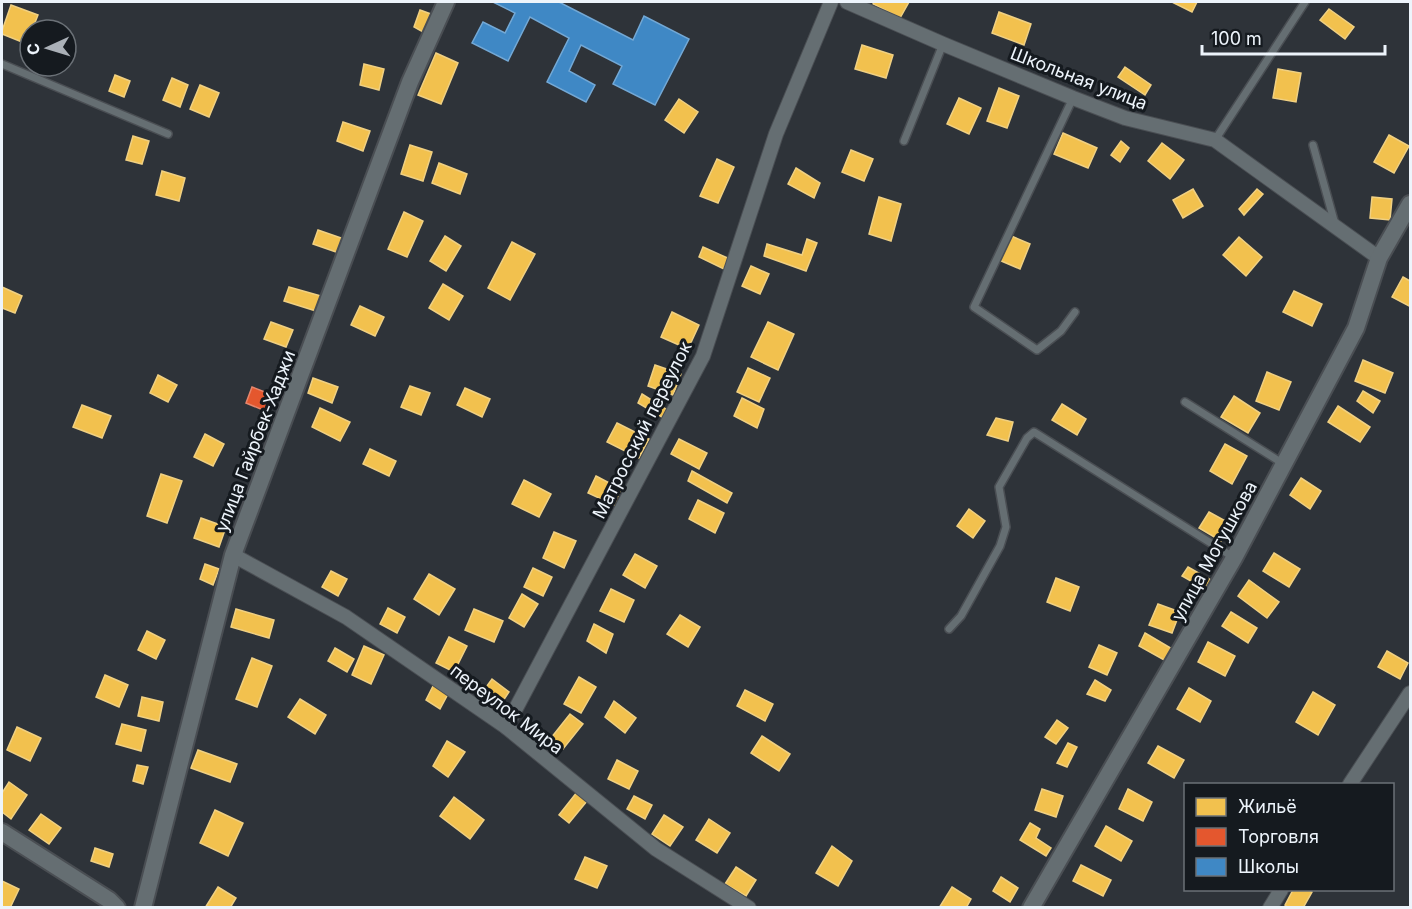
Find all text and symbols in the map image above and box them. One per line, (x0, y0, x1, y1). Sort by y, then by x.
north arrow (18, 18, 78, 78)
scale bar (1202, 18, 1385, 56)
text: 100 m (1211, 28, 1262, 49)
text: С (23, 42, 43, 56)
street label: Школьная улица (1008, 42, 1150, 114)
street label: Матросский переулок (588, 338, 696, 522)
street label: улица Гайрбек-Хаджи (211, 347, 299, 535)
street label: улица Могушкова (1167, 477, 1261, 625)
street label: переулок Мира (446, 660, 568, 758)
legend (1184, 783, 1394, 891)
text: Жильё (1238, 796, 1297, 817)
text: Торговля (1238, 826, 1319, 847)
text: Школы (1238, 856, 1299, 877)

